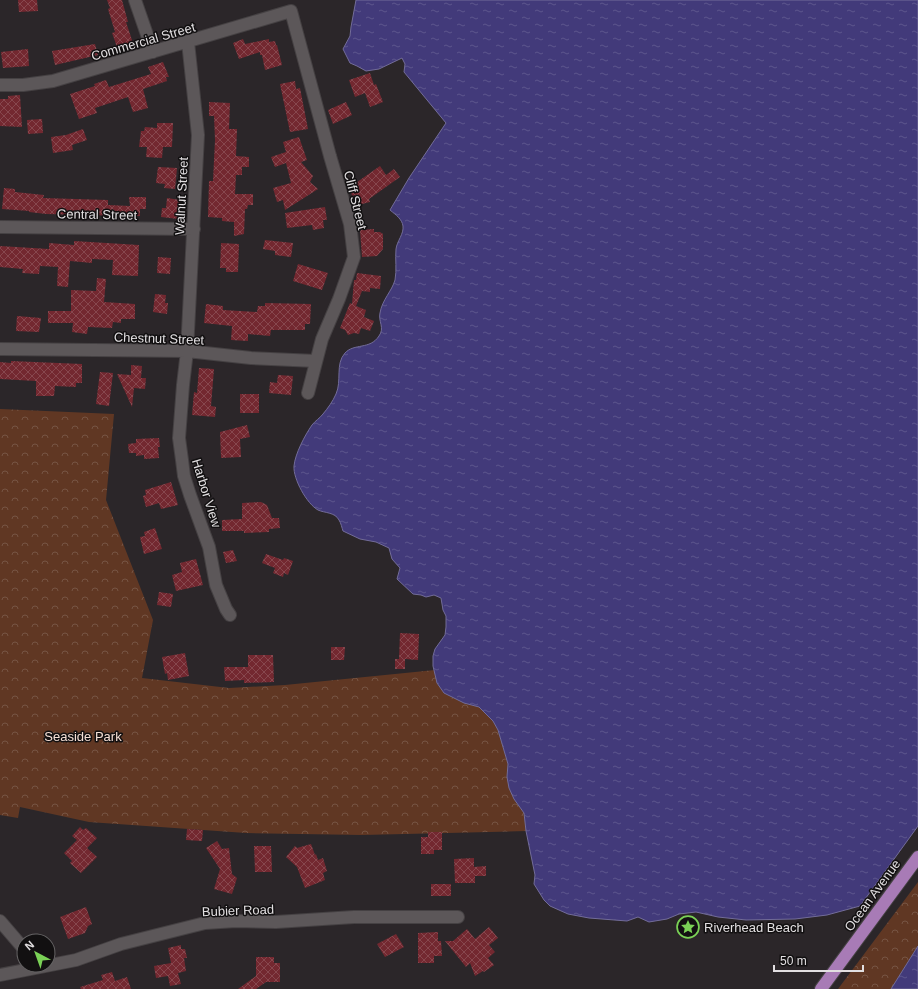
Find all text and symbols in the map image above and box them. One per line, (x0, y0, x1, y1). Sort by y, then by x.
street label: Commercial Street (89, 19, 197, 64)
street label: Walnut Street (172, 156, 191, 236)
street label: Cliff Street (341, 169, 370, 232)
street label: Central Street (57, 206, 138, 223)
street label: Chestnut Street (114, 329, 205, 348)
street label: Harbor View (189, 457, 224, 530)
park label: Seaside Park (44, 729, 122, 744)
street label: Ocean Avenue (841, 856, 903, 934)
street label: Bubier Road (202, 902, 274, 919)
place icon: Riverhead Beach (675, 914, 701, 940)
place label: Riverhead Beach (704, 920, 804, 935)
north arrow (16, 933, 56, 973)
text: N (23, 938, 36, 953)
scale bar (774, 947, 863, 973)
text: 50 m (780, 954, 807, 968)

